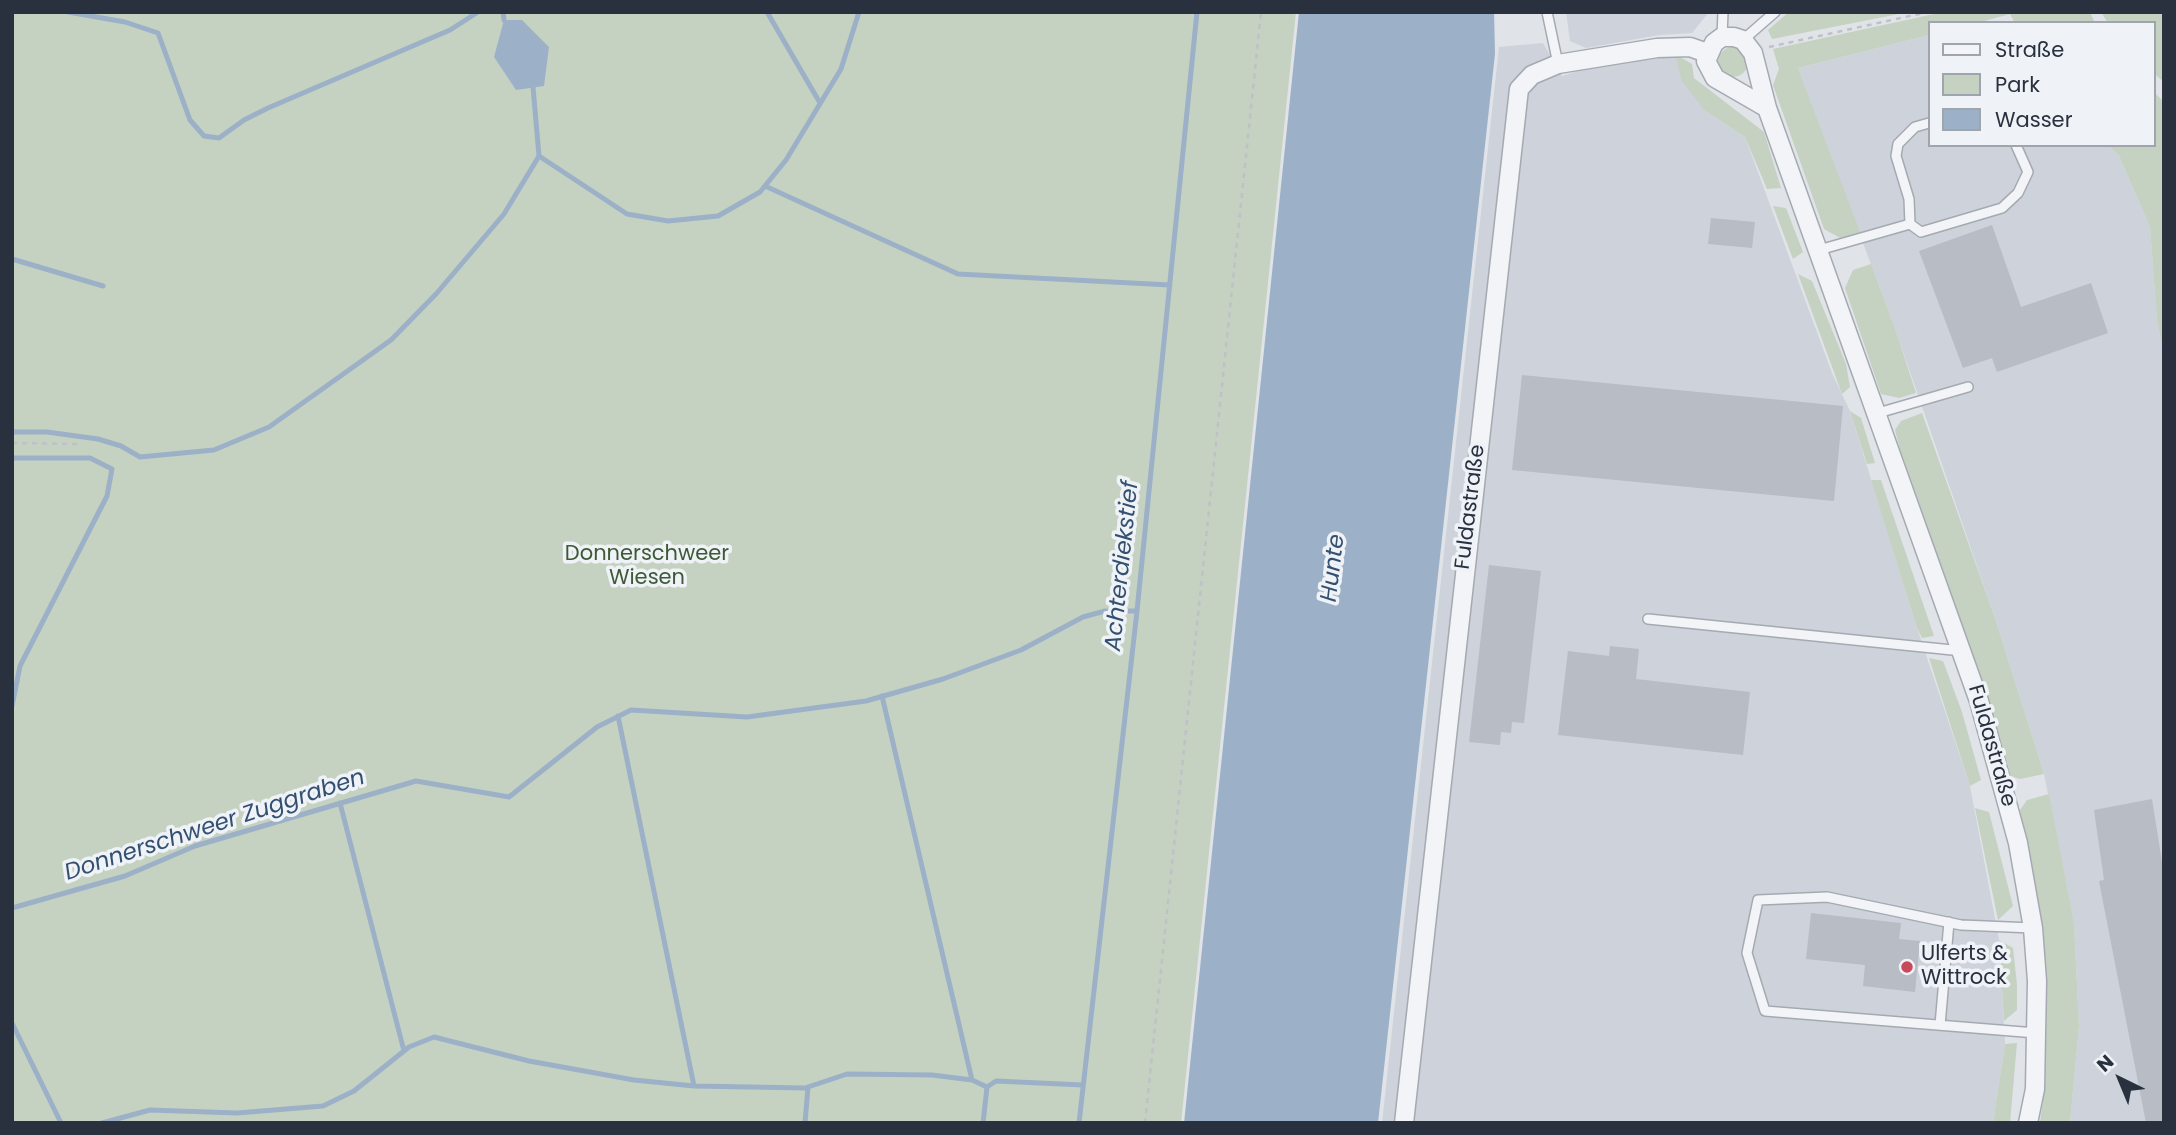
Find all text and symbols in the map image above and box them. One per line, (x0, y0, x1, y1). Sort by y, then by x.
legend (1927, 21, 2155, 147)
text: Straße (1995, 35, 2064, 64)
text: Park (1995, 70, 2040, 99)
text: Wasser (1995, 105, 2072, 134)
street label: Fuldastraße (1451, 443, 1491, 571)
water label: Achterdiekstief (1100, 480, 1146, 652)
water label: Hunte (1316, 533, 1352, 603)
park label: Donnerschweer Wiesen (565, 542, 729, 592)
street label: Fuldastraße (1962, 682, 2020, 810)
water label: Donnerschweer Zuggraben (62, 764, 368, 888)
place label: Ulferts & Wittrock (1921, 942, 2008, 992)
marker: Ulferts & Wittrock (1899, 959, 1915, 975)
north arrow (2085, 1044, 2155, 1114)
text: N (2091, 1049, 2120, 1078)

